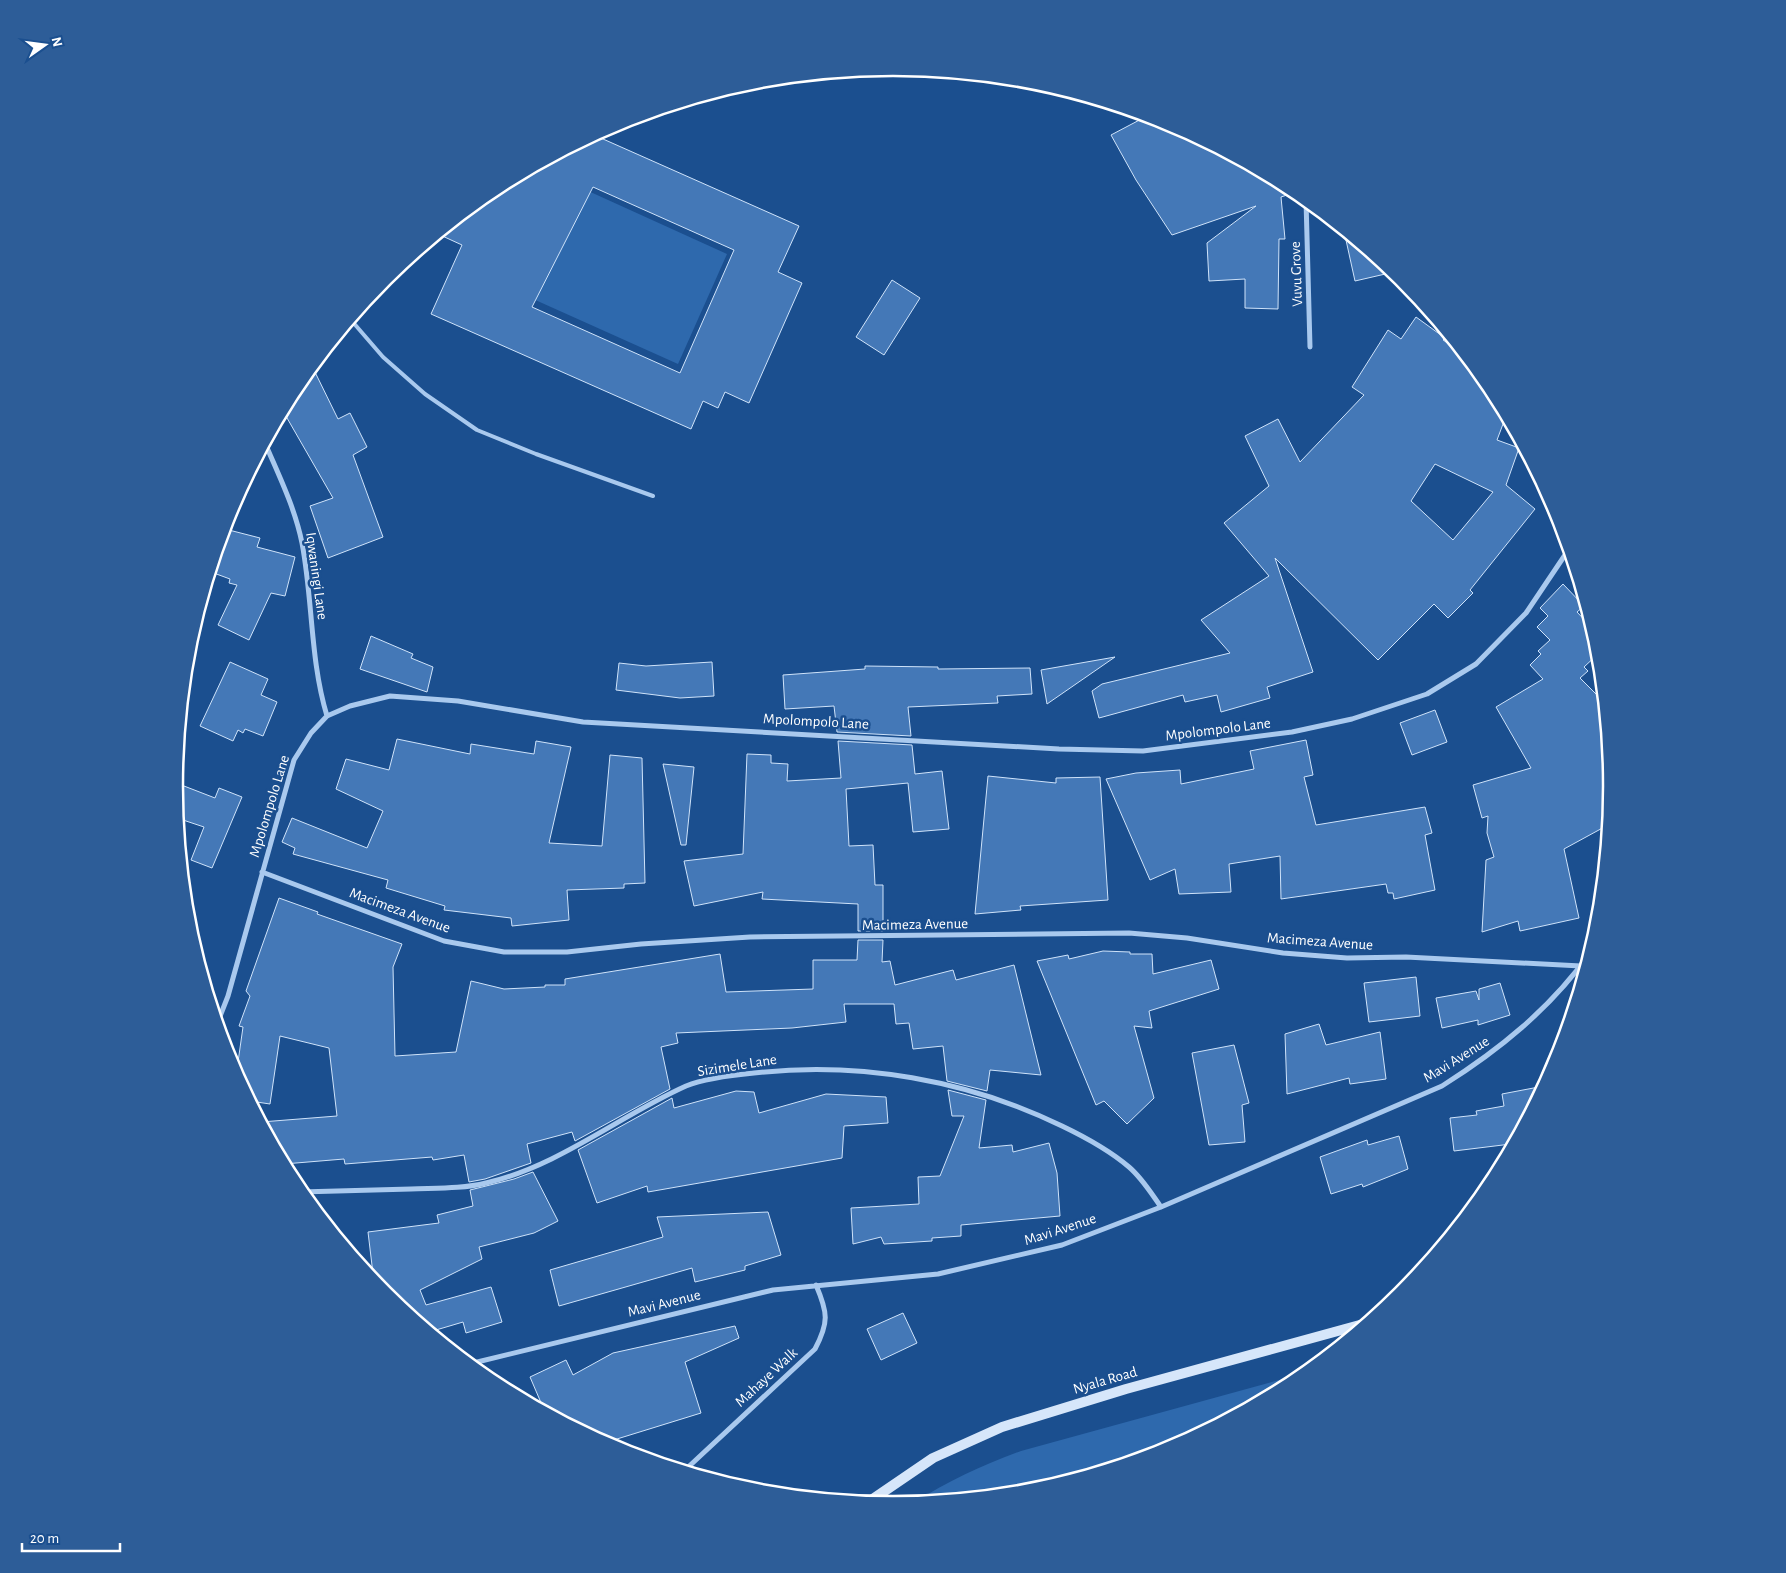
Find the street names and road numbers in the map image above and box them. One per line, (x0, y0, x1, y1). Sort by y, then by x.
street label: Vuvu Grove (1288, 241, 1305, 307)
street label: Iqwaningi Lane (303, 531, 330, 621)
street label: Mpolompolo Lane (763, 711, 869, 732)
street label: Mpolompolo Lane (1165, 716, 1272, 743)
street label: Mpolompolo Lane (247, 753, 292, 859)
street label: Macimeza Avenue (347, 885, 452, 936)
street label: Macimeza Avenue (862, 916, 968, 933)
street label: Macimeza Avenue (1266, 930, 1374, 953)
street label: Mavi Avenue (1421, 1033, 1492, 1086)
street label: Sizimele Lane (696, 1052, 778, 1079)
street label: Mavi Avenue (1022, 1211, 1098, 1248)
street label: Mavi Avenue (626, 1287, 702, 1320)
street label: Mahaye Walk (732, 1345, 800, 1410)
street label: Nyala Road (1071, 1364, 1139, 1397)

